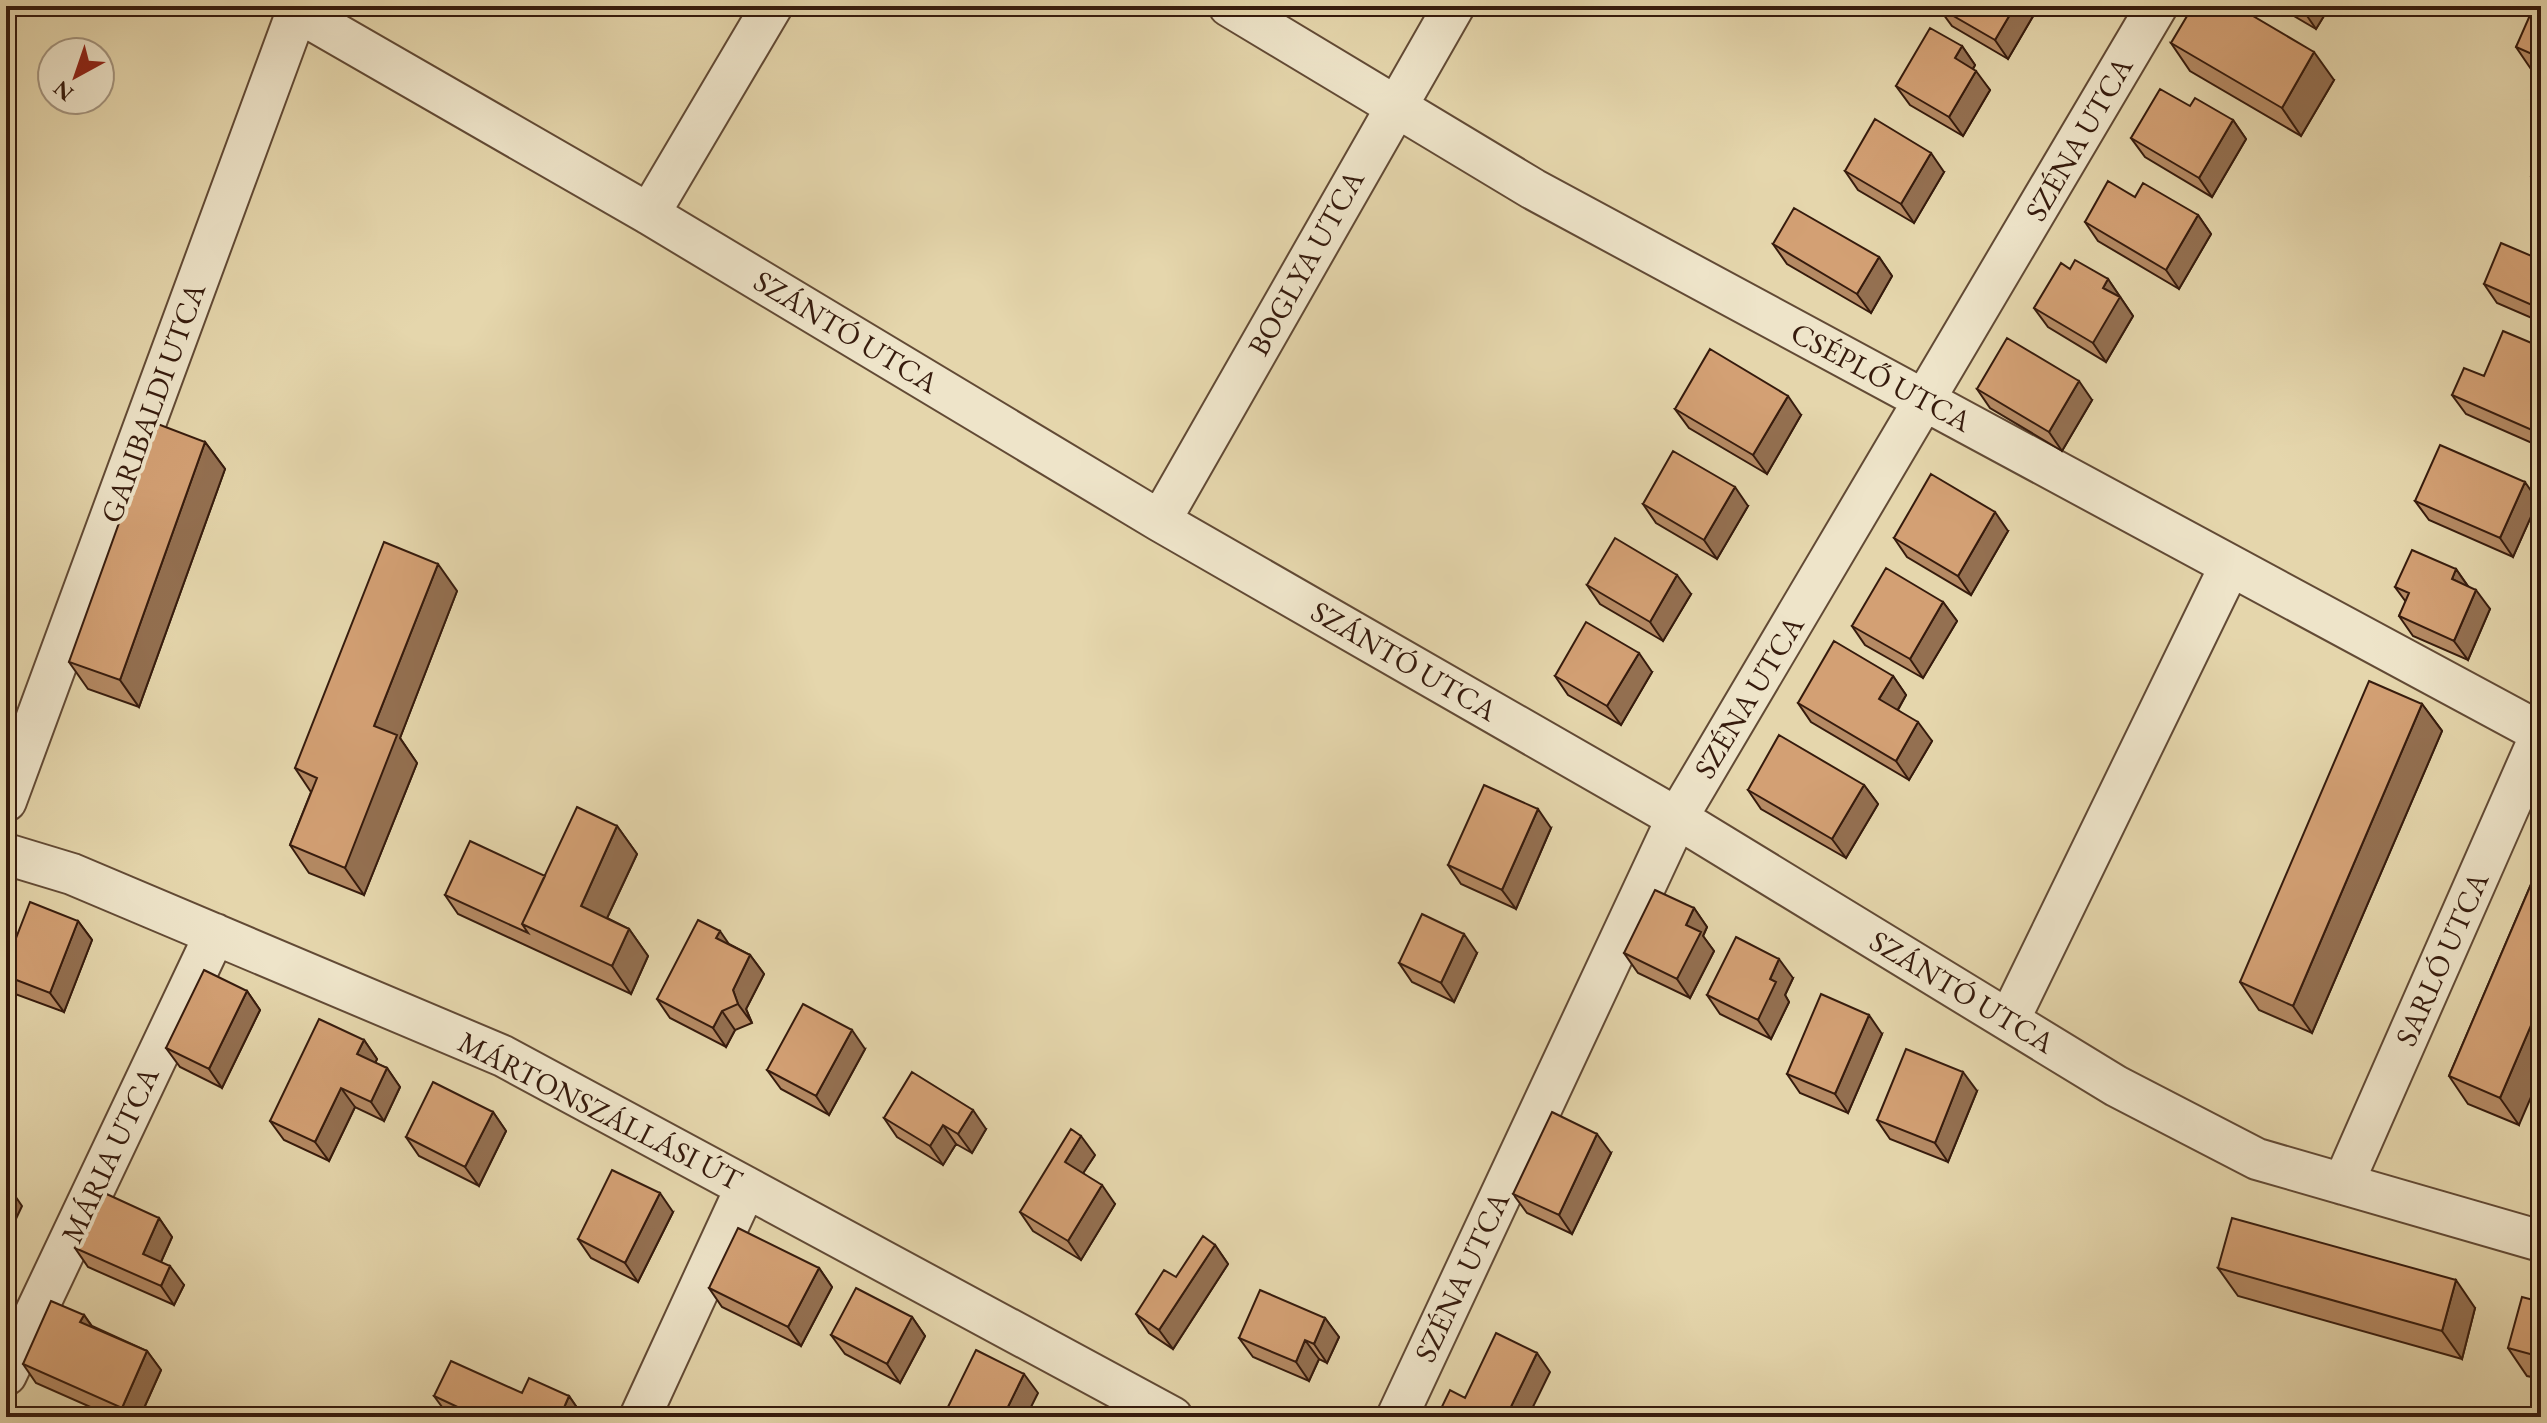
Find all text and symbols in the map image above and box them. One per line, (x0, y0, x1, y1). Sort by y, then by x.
north arrow (36, 36, 116, 116)
street label: SZÉNA UTCA (2016, 49, 2141, 228)
text: N (47, 74, 80, 108)
street label: BOGLYA UTCA (1239, 163, 1373, 362)
street label: SZÁNTÓ UTCA (747, 261, 946, 402)
street label: GARIBALDI UTCA (91, 277, 214, 528)
street label: CSÉPLŐ UTCA (1784, 313, 1978, 441)
street label: SZÁNTÓ UTCA (1304, 592, 1505, 730)
street label: SZÉNA UTCA (1685, 608, 1813, 785)
street label: SARLÓ UTCA (2386, 866, 2497, 1052)
street label: SZÁNTÓ UTCA (1863, 921, 2062, 1062)
street label: MÁRTONSZÁLLÁSI ÚT (452, 1022, 749, 1199)
street label: MÁRIA UTCA (52, 1060, 167, 1249)
street label: SZÉNA UTCA (1405, 1185, 1518, 1368)

